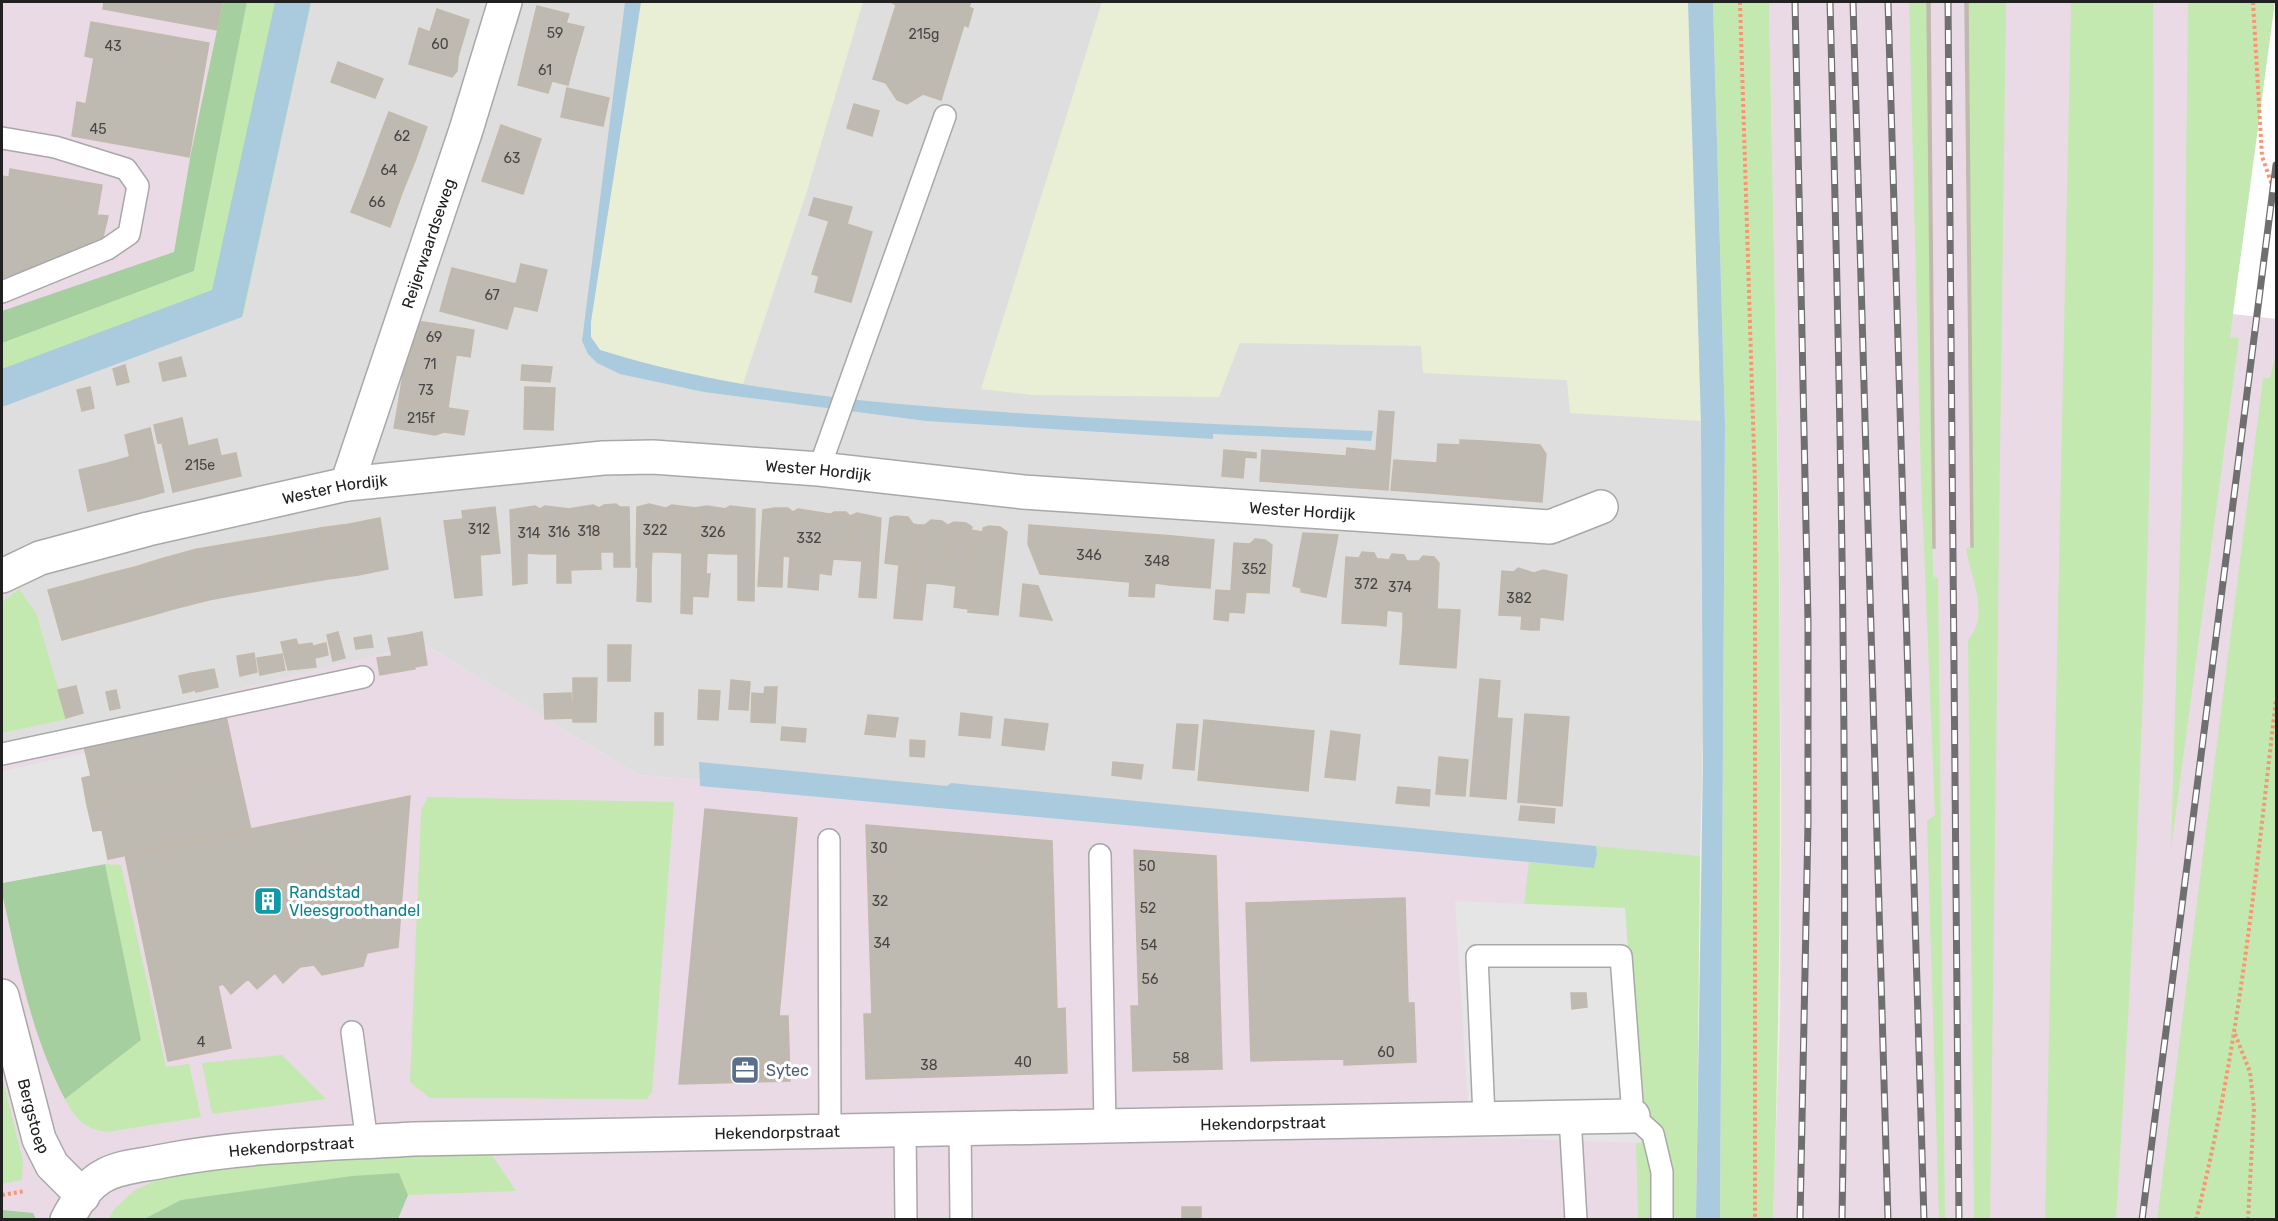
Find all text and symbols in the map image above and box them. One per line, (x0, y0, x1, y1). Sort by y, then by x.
house number: 59 (547, 25, 563, 42)
house number: 215g (909, 26, 939, 43)
house number: 60 (431, 36, 449, 53)
house number: 43 (104, 38, 122, 55)
house number: 61 (538, 62, 552, 79)
house number: 45 (89, 121, 107, 138)
house number: 62 (394, 128, 410, 145)
house number: 63 (504, 150, 520, 167)
house number: 64 (380, 162, 398, 179)
street label: Reijerwaardseweg (397, 176, 459, 311)
house number: 66 (369, 194, 385, 211)
house number: 67 (484, 287, 500, 304)
house number: 69 (426, 329, 442, 346)
house number: 71 (423, 356, 437, 373)
house number: 73 (418, 382, 434, 399)
house number: 215f (407, 410, 436, 427)
street label: Wester Hordijk (764, 456, 873, 484)
house number: 215e (185, 457, 215, 474)
street label: Wester Hordijk (280, 470, 389, 508)
street label: Wester Hordijk (1249, 498, 1357, 524)
house number: 312 (468, 521, 490, 538)
house number: 322 (643, 522, 667, 539)
house number: 318 (577, 523, 601, 540)
house number: 316 (548, 524, 570, 541)
house number: 326 (700, 524, 726, 541)
house number: 314 (518, 525, 541, 542)
house number: 332 (796, 530, 822, 547)
house number: 346 (1076, 547, 1102, 564)
house number: 348 (1144, 553, 1170, 570)
house number: 352 (1242, 561, 1266, 578)
house number: 372 (1354, 576, 1378, 593)
house number: 374 (1388, 579, 1412, 596)
house number: 382 (1506, 590, 1532, 607)
house number: 30 (870, 840, 888, 857)
house number: 50 (1138, 858, 1156, 875)
place label: Randstad Vleesgroothandel (289, 883, 420, 920)
building icon: Randstad Vleesgroothandel (252, 885, 284, 917)
house number: 32 (872, 893, 888, 910)
house number: 52 (1140, 900, 1156, 917)
house number: 34 (873, 935, 891, 952)
house number: 54 (1140, 937, 1158, 954)
house number: 56 (1142, 971, 1158, 988)
house number: 4 (197, 1034, 206, 1051)
house number: 60 (1377, 1044, 1395, 1061)
house number: 58 (1172, 1050, 1190, 1067)
office icon: Sytec (729, 1054, 761, 1086)
house number: 40 (1014, 1054, 1032, 1071)
house number: 38 (920, 1057, 938, 1074)
place label: Sytec (766, 1061, 809, 1080)
street label: Bergstoep (14, 1076, 54, 1157)
street label: Hekendorpstraat (1200, 1112, 1326, 1134)
street label: Hekendorpstraat (714, 1121, 840, 1143)
street label: Hekendorpstraat (228, 1133, 354, 1161)

